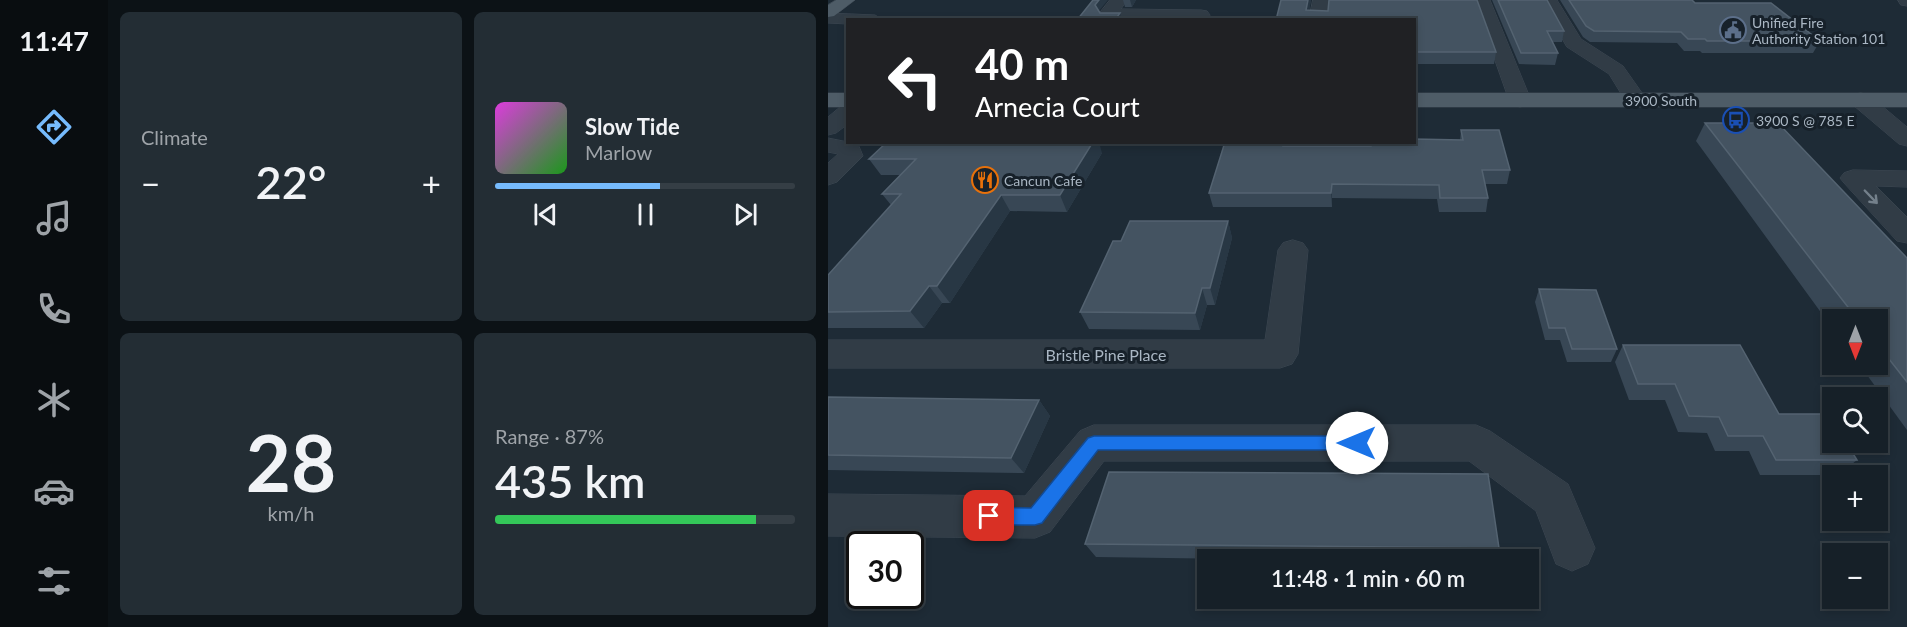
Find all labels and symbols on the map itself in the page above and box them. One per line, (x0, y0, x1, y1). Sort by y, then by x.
place label: Unified Fire Authority Station 101 (1752, 14, 1885, 47)
public building icon: Unified Fire Authority Station 101 (1718, 15, 1748, 45)
street label: 3900 South (1625, 92, 1697, 109)
bus stop icon: 3900 S @ 785 E (1721, 105, 1751, 135)
place label: 3900 S @ 785 E (1756, 112, 1855, 129)
restaurant icon: Cancun Cafe (970, 165, 1000, 195)
place label: Cancun Cafe (1004, 172, 1082, 189)
one-way arrow (1863, 189, 1878, 204)
north arrow (1822, 309, 1888, 375)
street label: Bristle Pine Place (1046, 345, 1166, 364)
position arrow (1325, 411, 1389, 475)
pin (963, 490, 1014, 541)
speed limit sign: 30 (846, 531, 924, 609)

